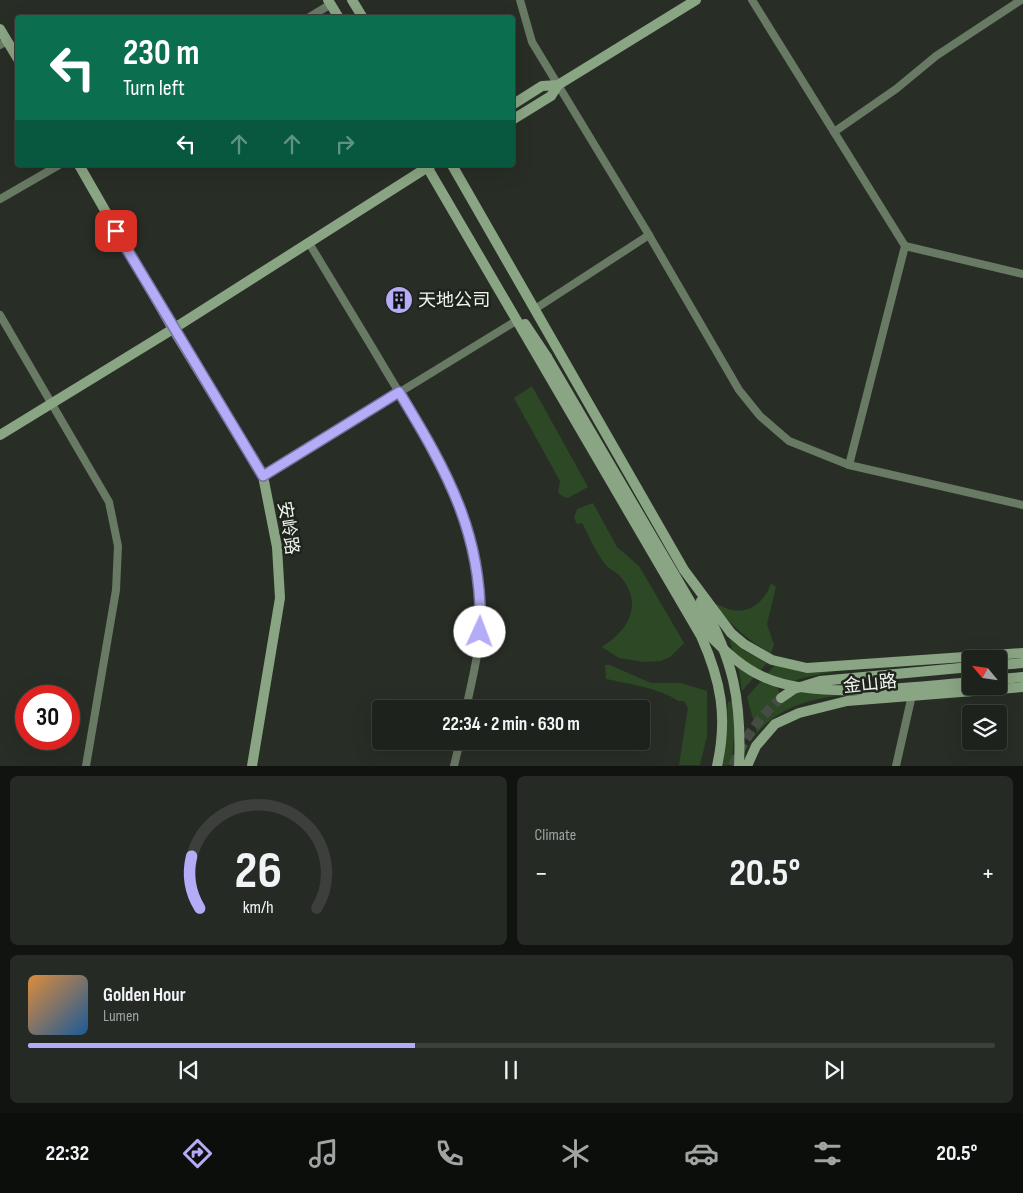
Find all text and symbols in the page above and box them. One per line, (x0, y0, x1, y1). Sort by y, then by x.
text: 230 m (123, 32, 199, 75)
icon: left (40, 35, 105, 100)
text: Turn left (123, 75, 185, 102)
icon: left (172, 130, 200, 158)
icon: ahead (225, 130, 253, 158)
icon: ahead (278, 130, 306, 158)
icon: right (331, 130, 359, 158)
pin (95, 210, 137, 252)
icon: arrive (102, 217, 130, 245)
building icon: 天地公司 (384, 285, 414, 315)
place label: 天地公司 (418, 290, 490, 311)
street label: 安岭路 (273, 500, 303, 556)
position arrow (453, 605, 505, 657)
north arrow (962, 650, 1008, 695)
map controls (962, 650, 1007, 750)
street label: 金山路 (842, 671, 898, 697)
speed limit sign: 30 (15, 685, 80, 750)
button: layers (962, 705, 1007, 750)
text: 22:34 · 2 min · 630 m (442, 713, 580, 736)
text: Climate (535, 826, 576, 845)
text: 26 (235, 840, 282, 903)
text: 20.5° (729, 851, 800, 896)
text: − (535, 857, 548, 890)
text: + (981, 857, 995, 890)
text: km/h (243, 897, 274, 918)
text: Golden Hour (103, 984, 186, 1007)
text: Lumen (103, 1007, 139, 1026)
icon: previous (175, 1056, 203, 1084)
icon: pause (497, 1056, 525, 1084)
icon: next (820, 1056, 848, 1084)
icon: directions (180, 1136, 215, 1171)
icon: music (306, 1136, 341, 1171)
icon: phone (432, 1136, 467, 1171)
icon: climate (558, 1136, 593, 1171)
icon: car (684, 1136, 719, 1171)
icon: filters (810, 1136, 845, 1171)
text: 22:32 (46, 1140, 89, 1167)
text: 20.5° (936, 1140, 977, 1167)

